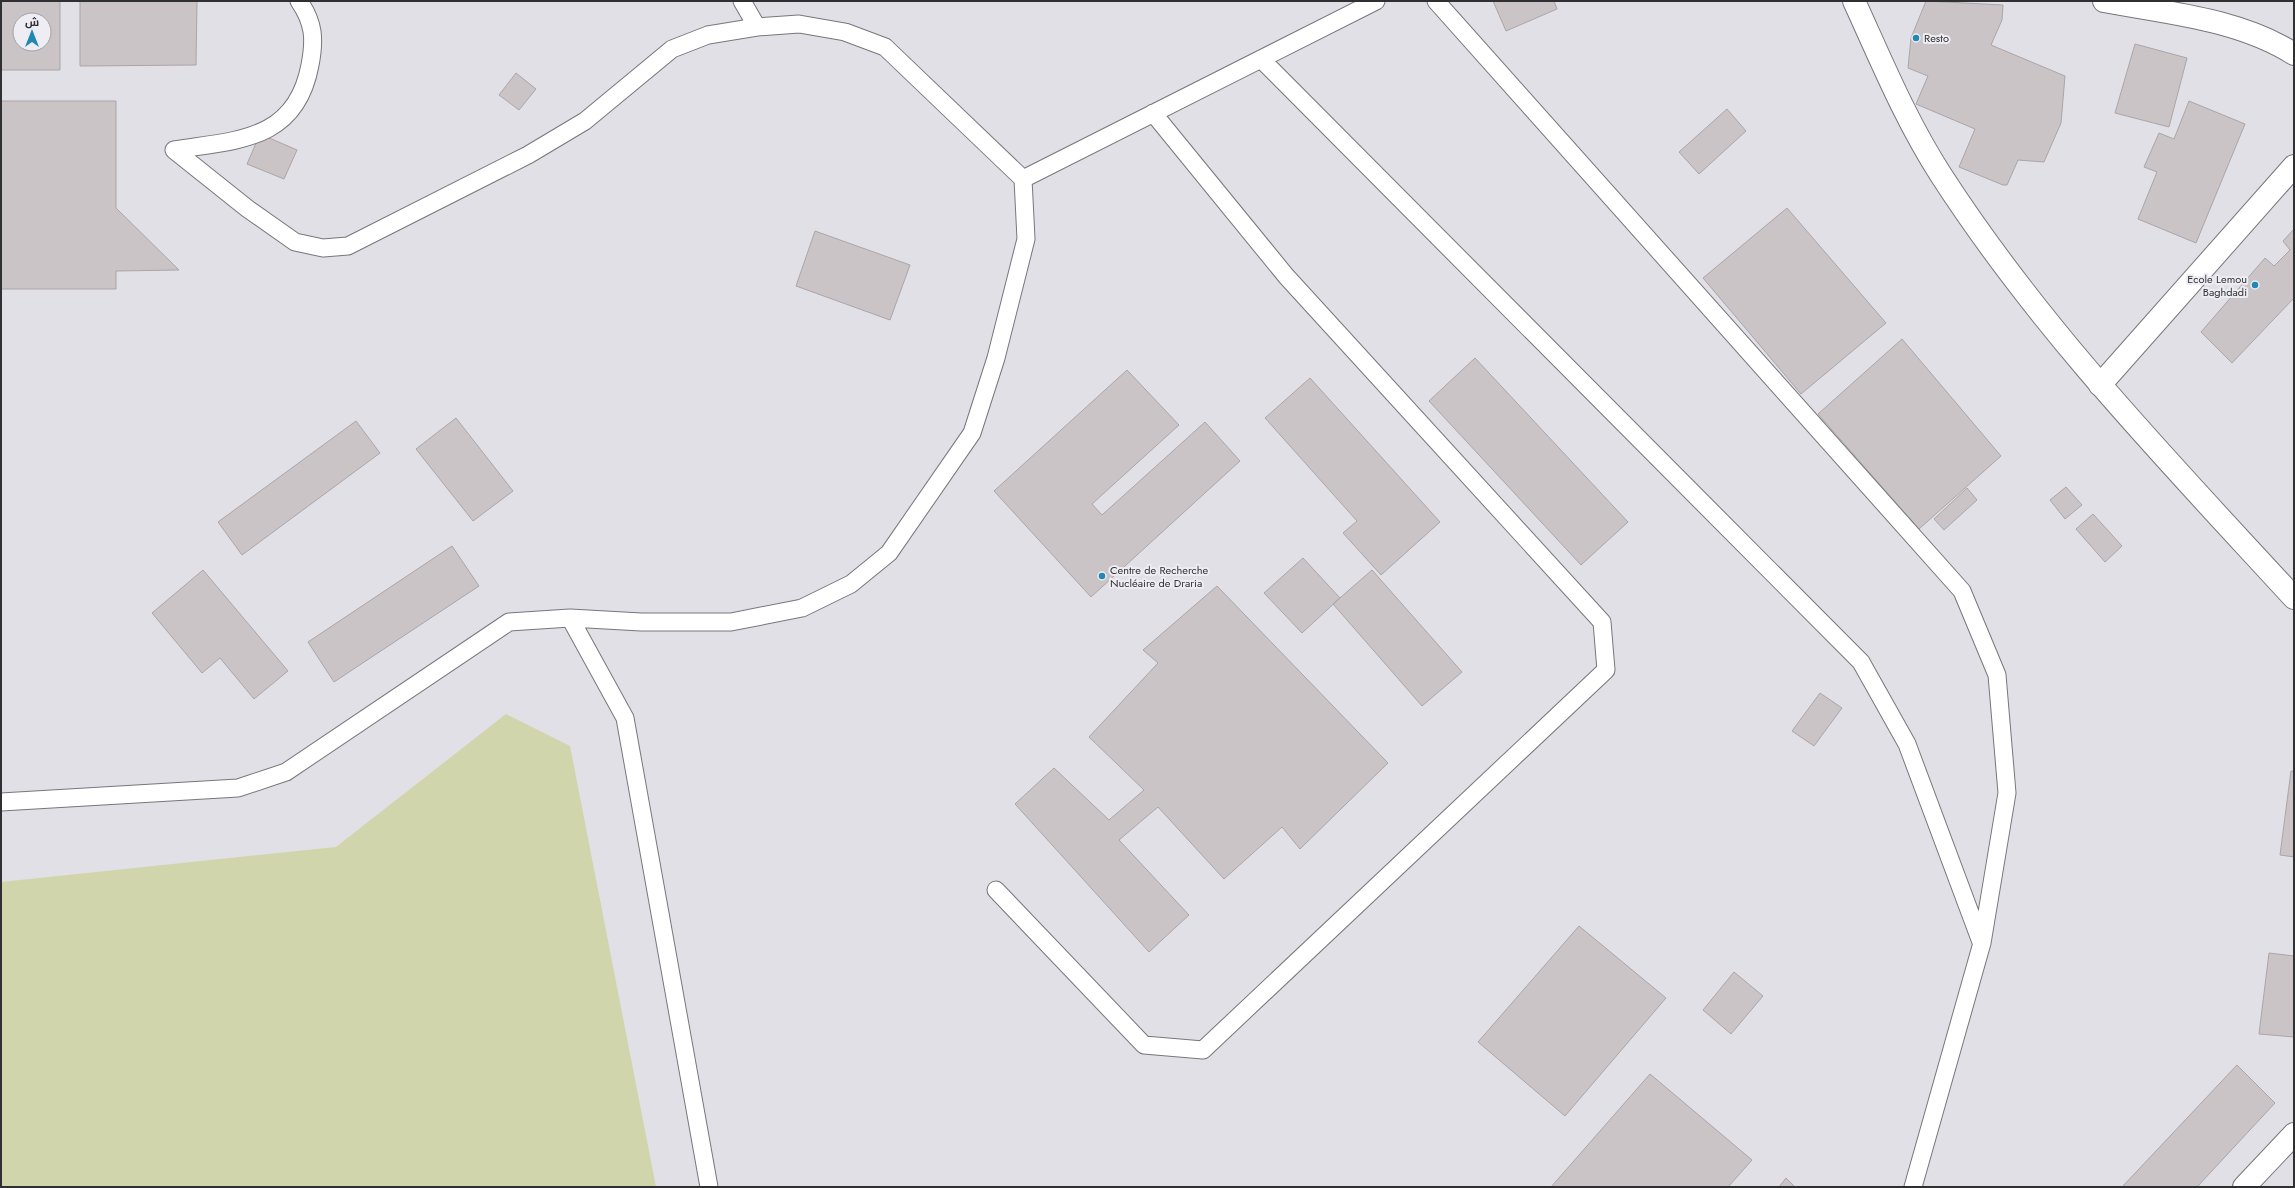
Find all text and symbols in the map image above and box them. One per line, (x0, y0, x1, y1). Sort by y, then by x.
north arrow (12, 12, 52, 52)
text: ش (25, 14, 39, 30)
place label: Resto (1924, 30, 1949, 46)
marker: Resto (1911, 33, 1921, 43)
place label: Ecole Lemou Baghdadi (2187, 271, 2247, 300)
marker: Ecole Lemou Baghdadi (2250, 280, 2260, 290)
place label: Centre de Recherche Nucléaire de Draria (1110, 562, 1209, 591)
marker: Centre de Recherche Nucléaire de Draria (1097, 571, 1107, 581)

